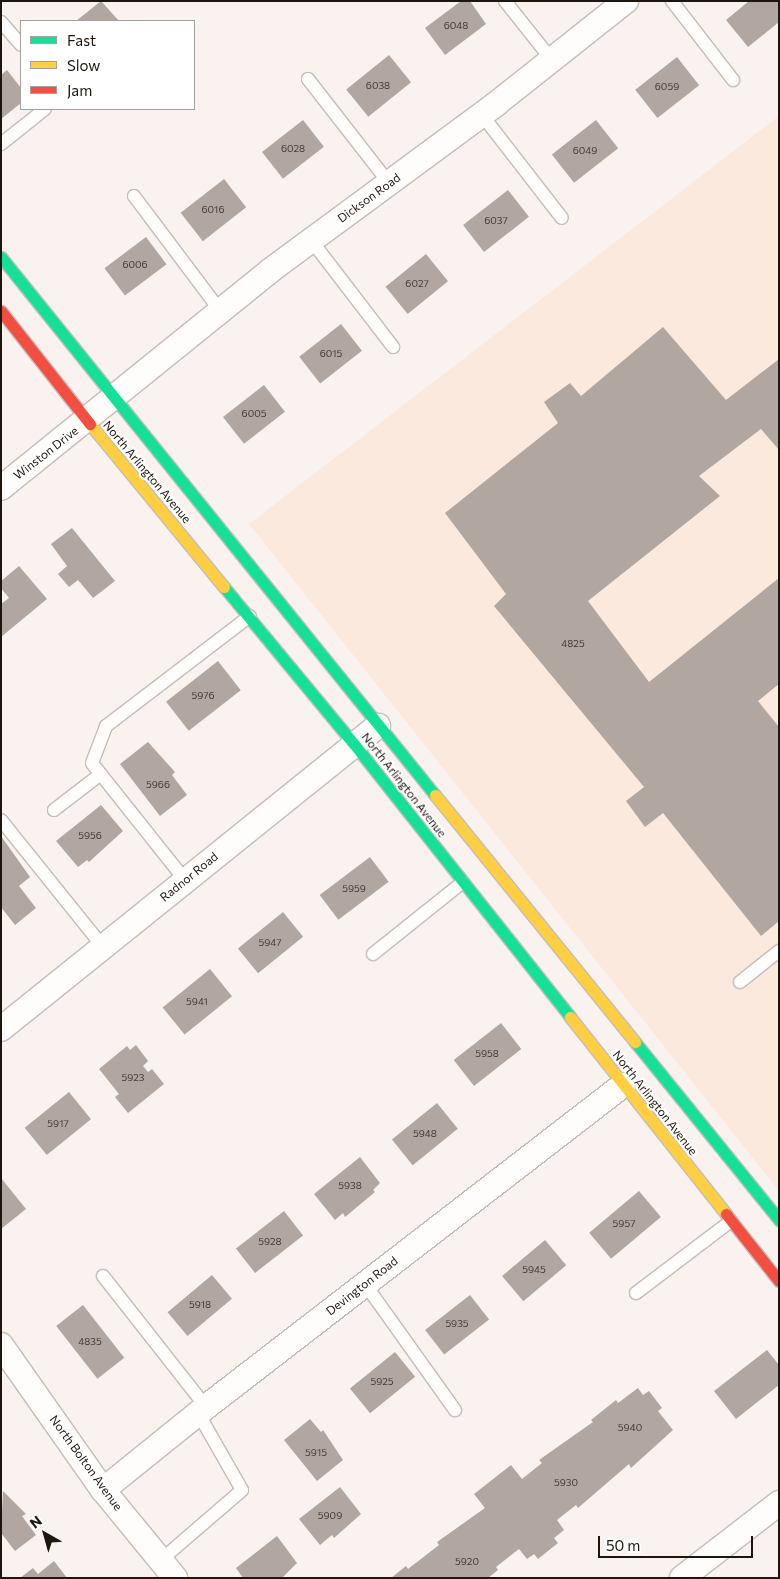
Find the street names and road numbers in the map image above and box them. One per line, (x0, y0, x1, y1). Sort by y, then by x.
street label: Dickson Road (335, 170, 403, 226)
street label: North Arlington Avenue (100, 418, 194, 526)
street label: Winston Drive (11, 423, 81, 483)
street label: North Arlington Avenue (359, 730, 449, 840)
street label: Radnor Road (157, 849, 221, 905)
street label: North Arlington Avenue (610, 1048, 700, 1158)
street label: Devington Road (323, 1254, 401, 1318)
street label: North Bolton Avenue (47, 1413, 125, 1513)

